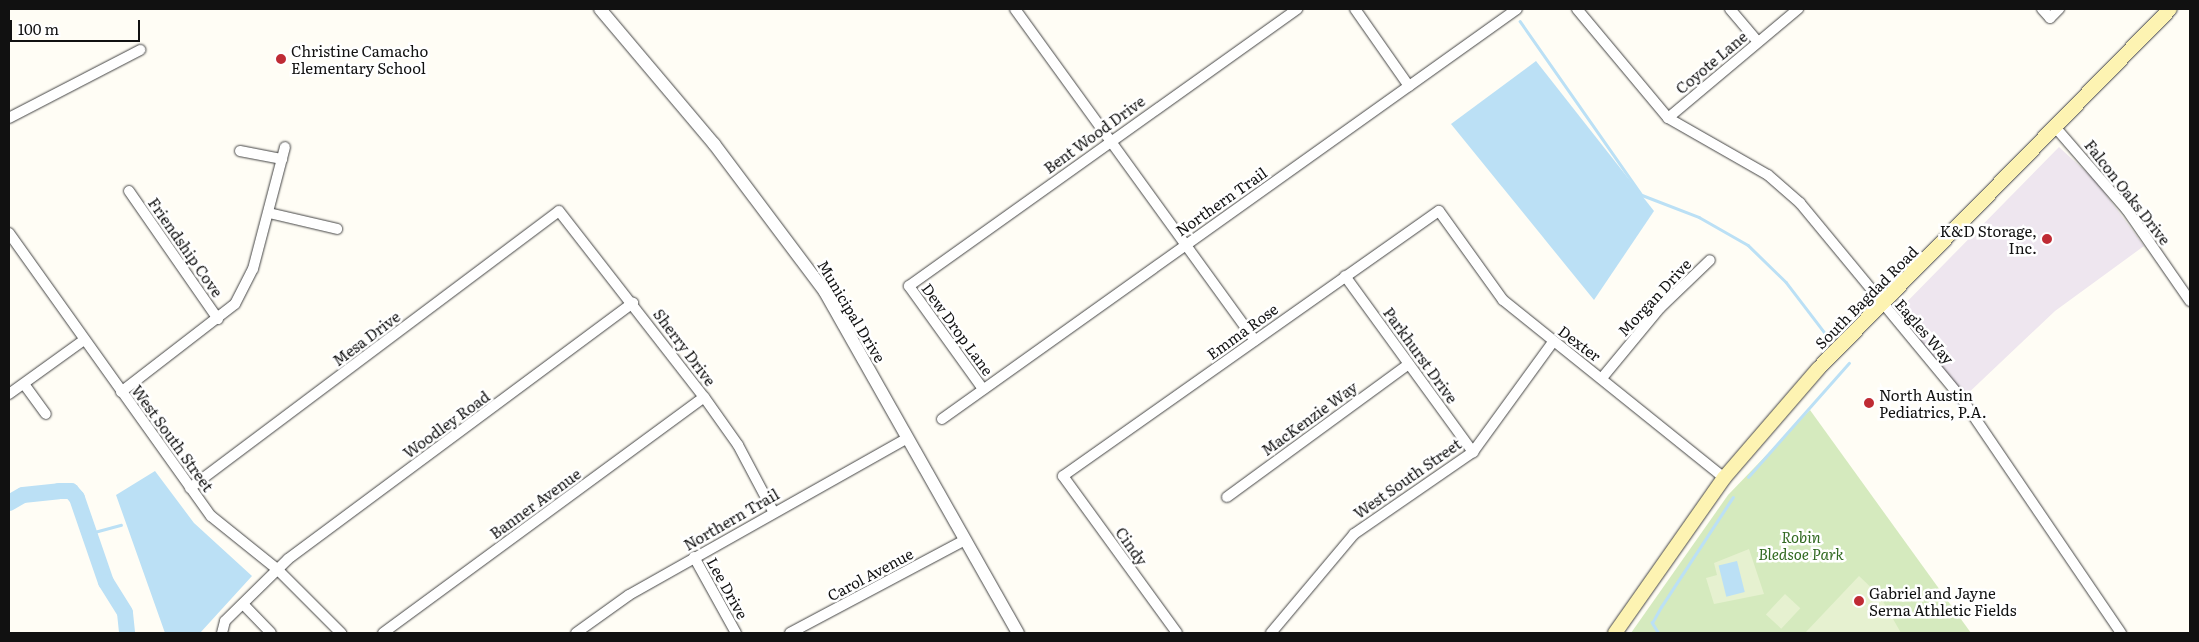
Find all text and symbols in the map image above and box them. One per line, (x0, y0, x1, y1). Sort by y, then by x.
scale bar (12, 10, 142, 42)
text: 100 m (18, 17, 59, 40)
street label: Coyote Lane (1672, 27, 1750, 97)
place label: Christine Camacho Elementary School (291, 41, 428, 76)
marker: Christine Camacho Elementary School (275, 53, 287, 65)
street label: Bent Wood Drive (1040, 91, 1148, 177)
street label: Falcon Oaks Drive (2081, 136, 2175, 248)
street label: Northern Trail (1172, 163, 1270, 239)
street label: Friendship Cove (145, 194, 227, 300)
place label: K&D Storage, Inc. (1940, 221, 2037, 256)
marker: K&D Storage, Inc. (2041, 233, 2053, 245)
street label: South Bagdad Road (1811, 242, 1921, 352)
street label: Morgan Drive (1614, 255, 1694, 339)
street label: Municipal Drive (814, 257, 890, 365)
street label: Dew Drop Lane (919, 279, 997, 379)
street label: Eagles Way (1892, 295, 1958, 367)
street label: Emma Rose (1203, 299, 1281, 363)
street label: Parkhurst Drive (1380, 304, 1462, 406)
street label: Sherry Drive (650, 305, 720, 389)
street label: Mesa Drive (329, 307, 403, 369)
street label: Dexter (1555, 321, 1605, 365)
street label: MacKenzie Way (1258, 377, 1360, 459)
street label: West South Street (128, 381, 218, 495)
place label: North Austin Pediatrics, P.A. (1879, 385, 1987, 420)
street label: Woodley Road (399, 387, 493, 461)
marker: North Austin Pediatrics, P.A. (1863, 397, 1875, 409)
street label: West South Street (1350, 434, 1464, 522)
street label: Banner Avenue (486, 464, 584, 542)
street label: Northern Trail (680, 484, 782, 554)
street label: Cindy (1112, 523, 1152, 569)
park label: Robin Bledsoe Park (1758, 527, 1844, 562)
street label: Carol Avenue (824, 544, 916, 604)
street label: Lee Drive (704, 554, 752, 622)
place label: Gabriel and Jayne Serna Athletic Fields (1869, 583, 2017, 618)
marker: Gabriel and Jayne Serna Athletic Fields (1853, 595, 1865, 607)

